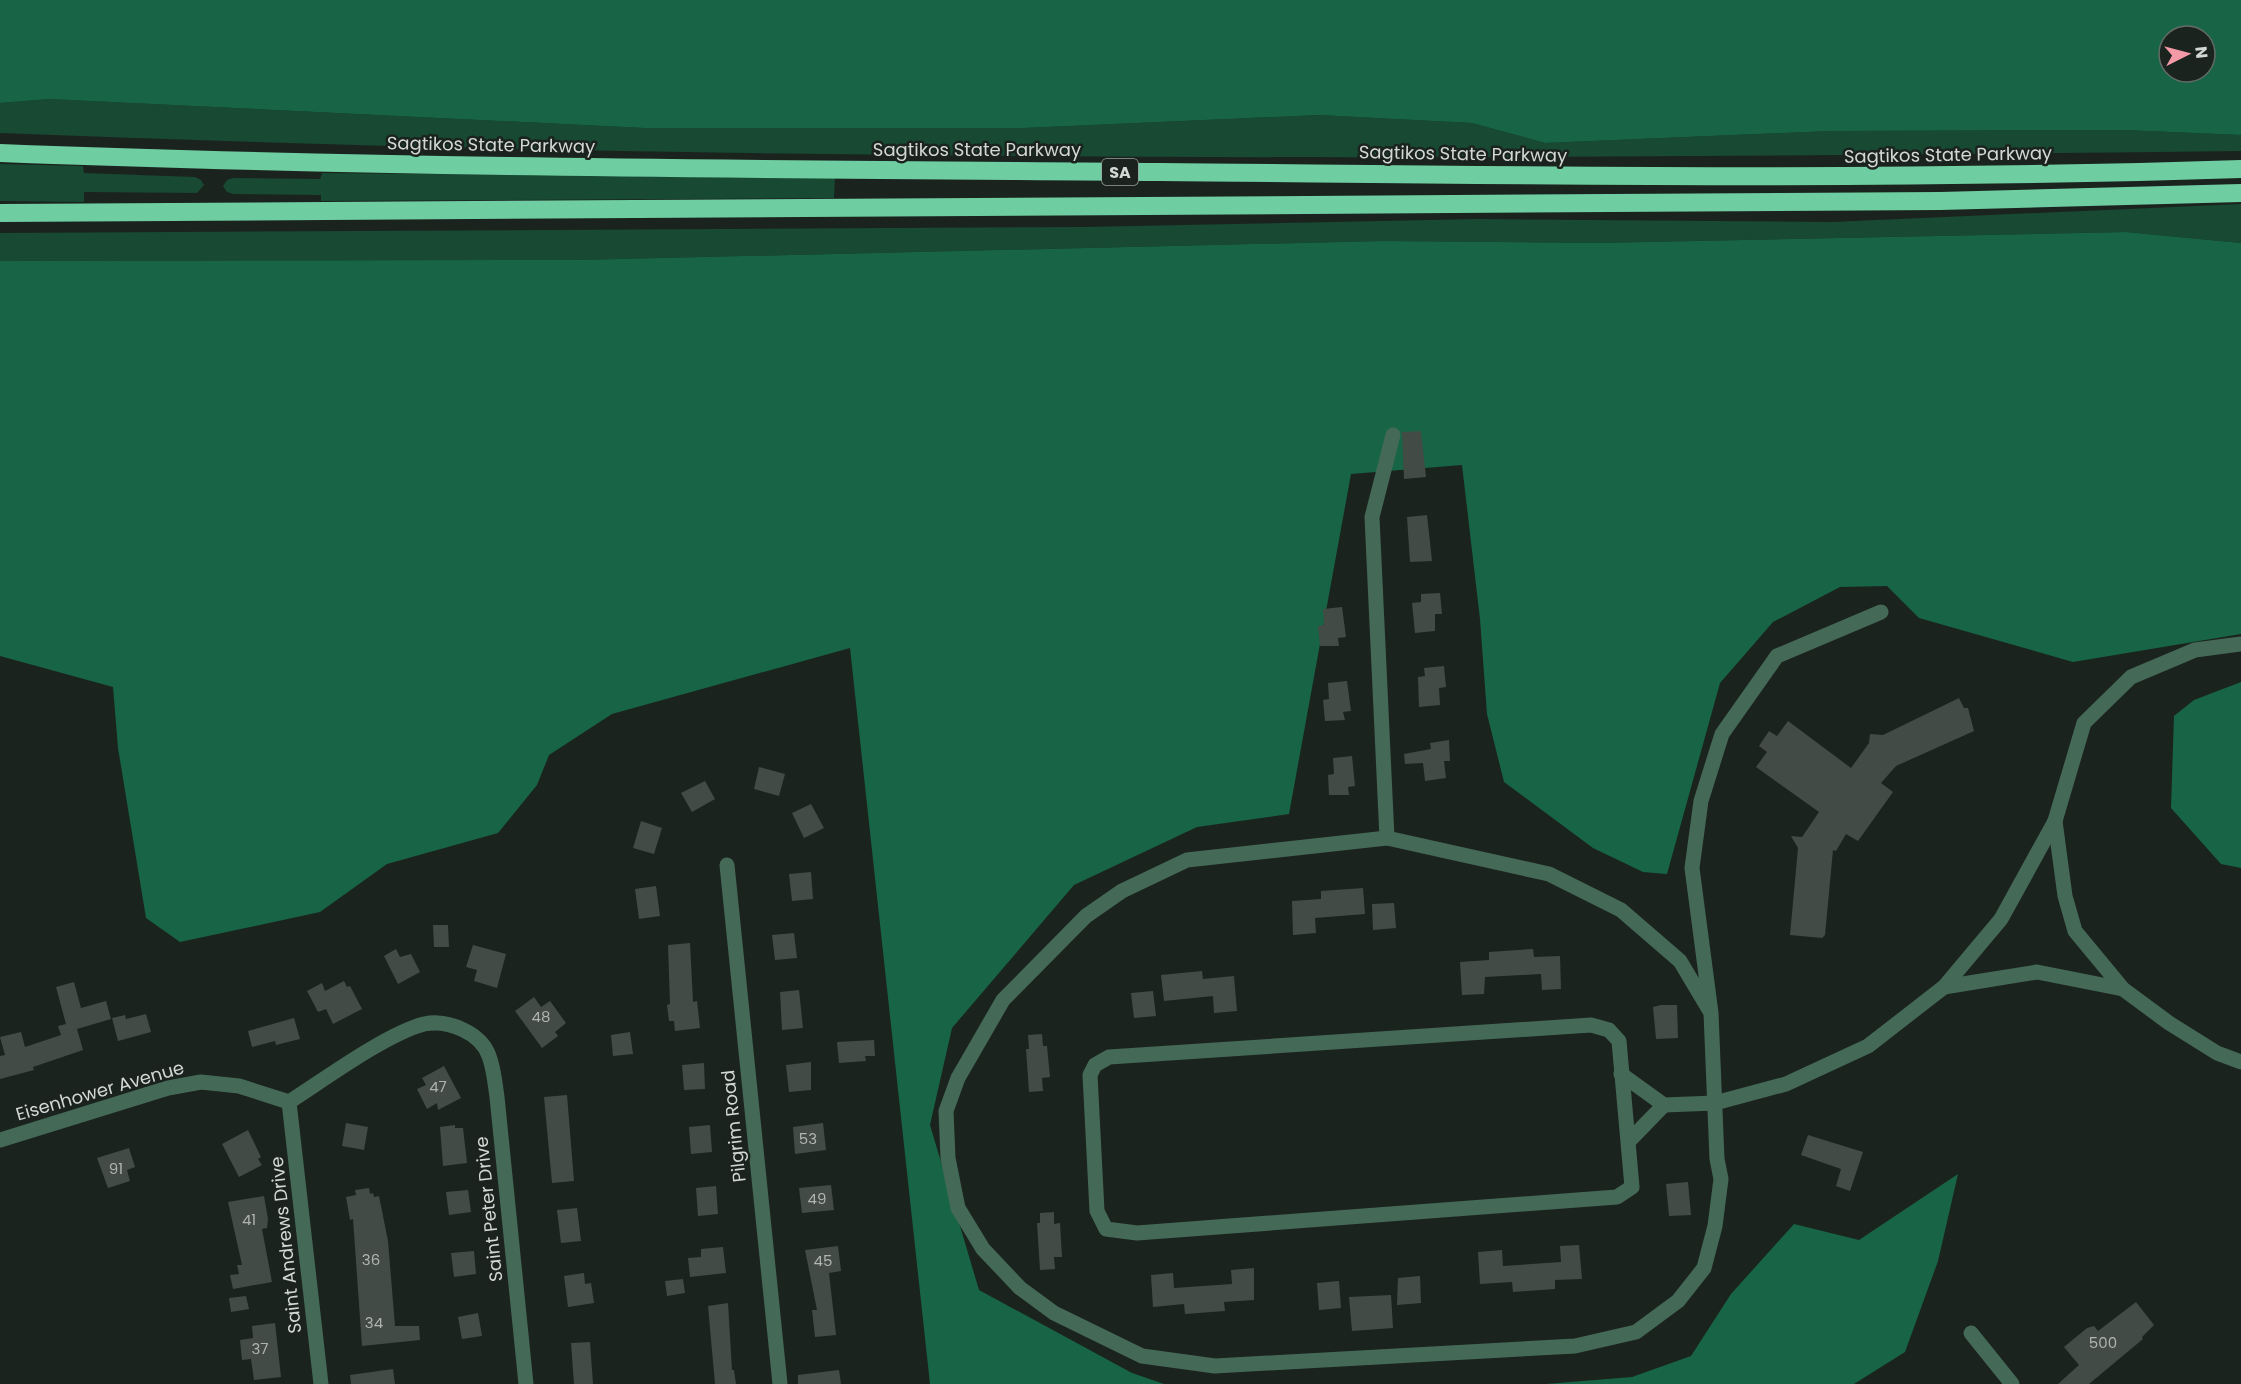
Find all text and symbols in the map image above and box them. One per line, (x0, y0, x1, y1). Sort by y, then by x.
north arrow (2157, 24, 2217, 84)
text: N (2189, 45, 2213, 60)
street label: Sagtikos State Parkway (387, 130, 595, 159)
street label: Sagtikos State Parkway (873, 137, 1081, 162)
street label: Sagtikos State Parkway (1359, 139, 1567, 168)
street label: Sagtikos State Parkway (1844, 140, 2052, 169)
road number: SA (1102, 159, 1138, 185)
house number: 48 (532, 1006, 550, 1027)
street label: Eisenhower Avenue (13, 1055, 187, 1126)
street label: Pilgrim Road (715, 1069, 752, 1183)
house number: 47 (429, 1076, 447, 1097)
house number: 53 (799, 1128, 817, 1149)
street label: Saint Peter Drive (468, 1135, 509, 1283)
street label: Saint Andrews Drive (264, 1155, 307, 1335)
house number: 91 (109, 1158, 123, 1179)
house number: 49 (808, 1188, 826, 1209)
house number: 41 (242, 1209, 256, 1230)
house number: 36 (362, 1249, 380, 1270)
house number: 45 (814, 1250, 832, 1271)
house number: 34 (365, 1312, 383, 1333)
house number: 500 (2089, 1332, 2117, 1353)
house number: 37 (251, 1338, 269, 1359)

